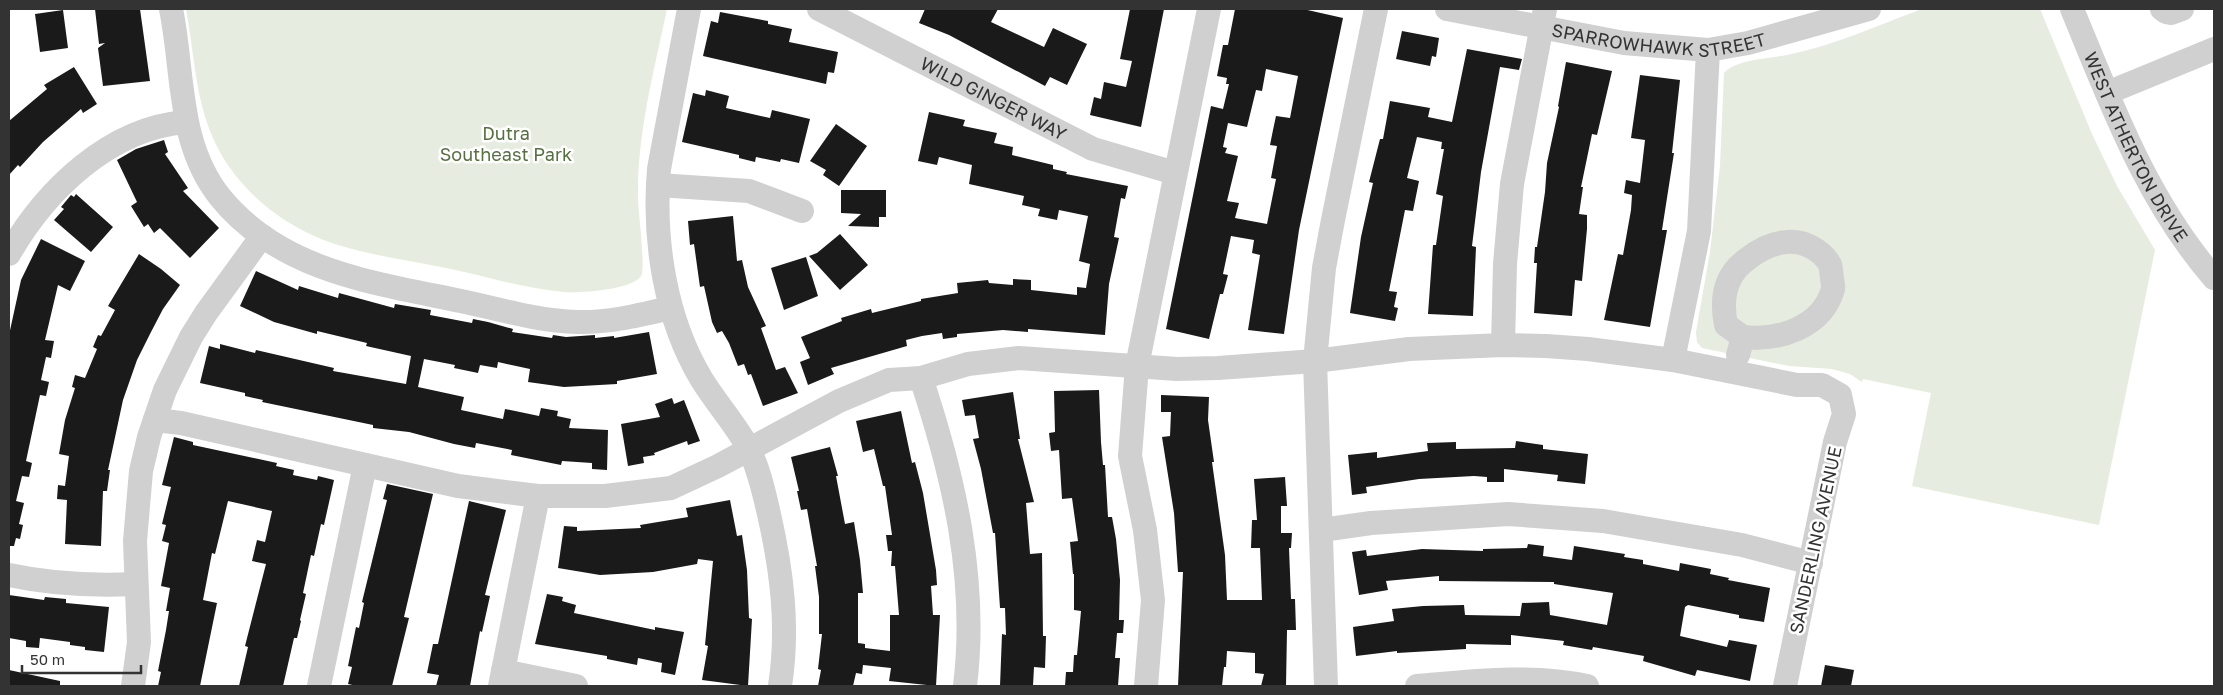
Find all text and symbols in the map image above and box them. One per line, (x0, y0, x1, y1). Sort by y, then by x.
street label: SPARROWHAWK STREET (1550, 18, 1768, 61)
street label: WEST ATHERTON DRIVE (2080, 48, 2193, 246)
street label: WILD GINGER WAY (917, 52, 1071, 145)
park label: Dutra Southeast Park (440, 122, 572, 165)
street label: SANDERLING AVENUE (1784, 444, 1846, 636)
scale bar (22, 642, 141, 674)
text: 50 m (30, 650, 65, 668)

